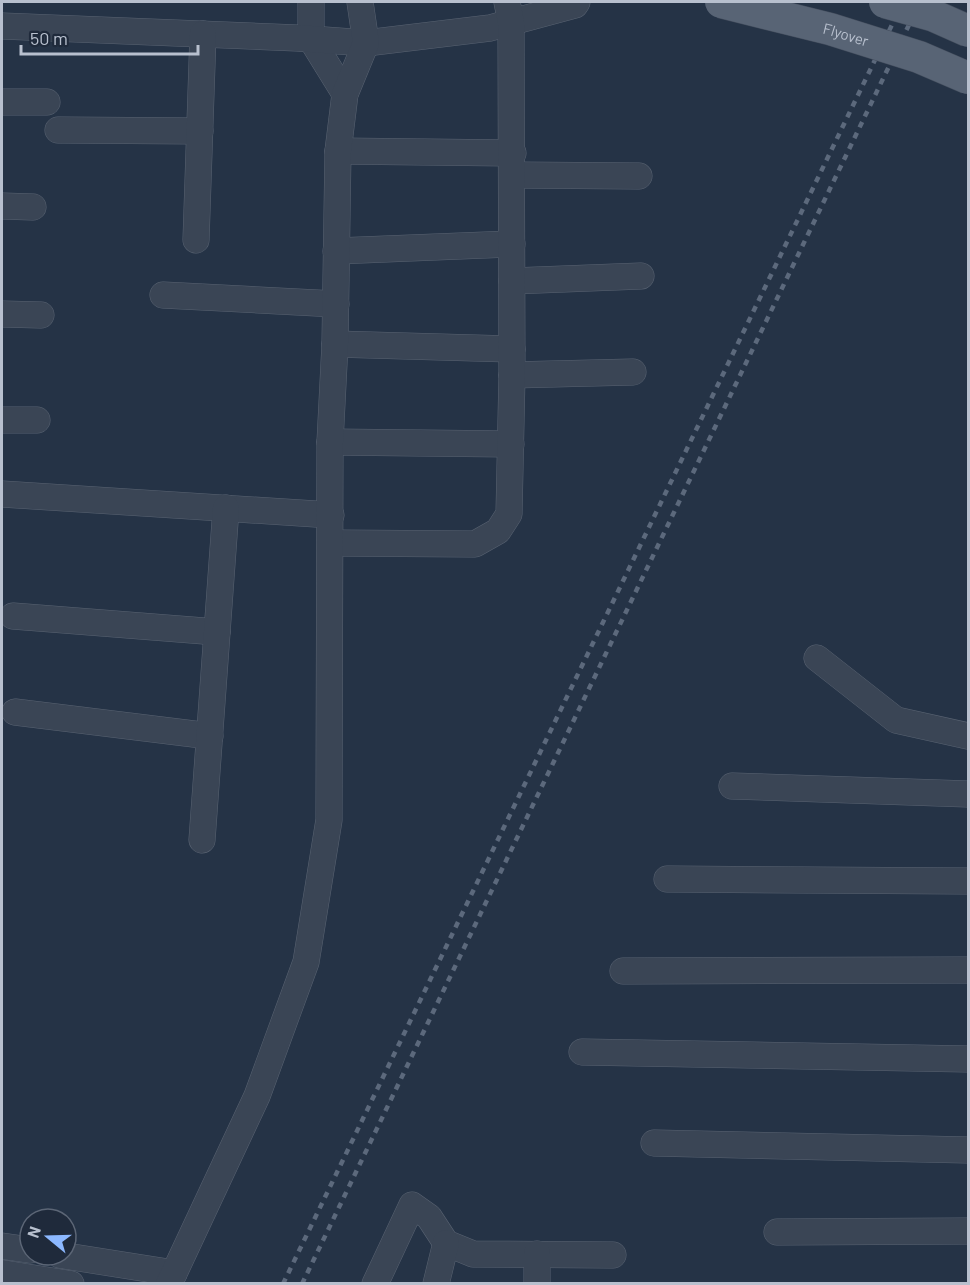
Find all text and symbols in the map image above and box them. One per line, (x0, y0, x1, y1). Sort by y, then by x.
scale bar (21, 18, 198, 56)
street label: Flyover (821, 19, 872, 50)
text: 50 m (30, 27, 68, 49)
north arrow (18, 1207, 78, 1267)
text: N (23, 1224, 44, 1240)

